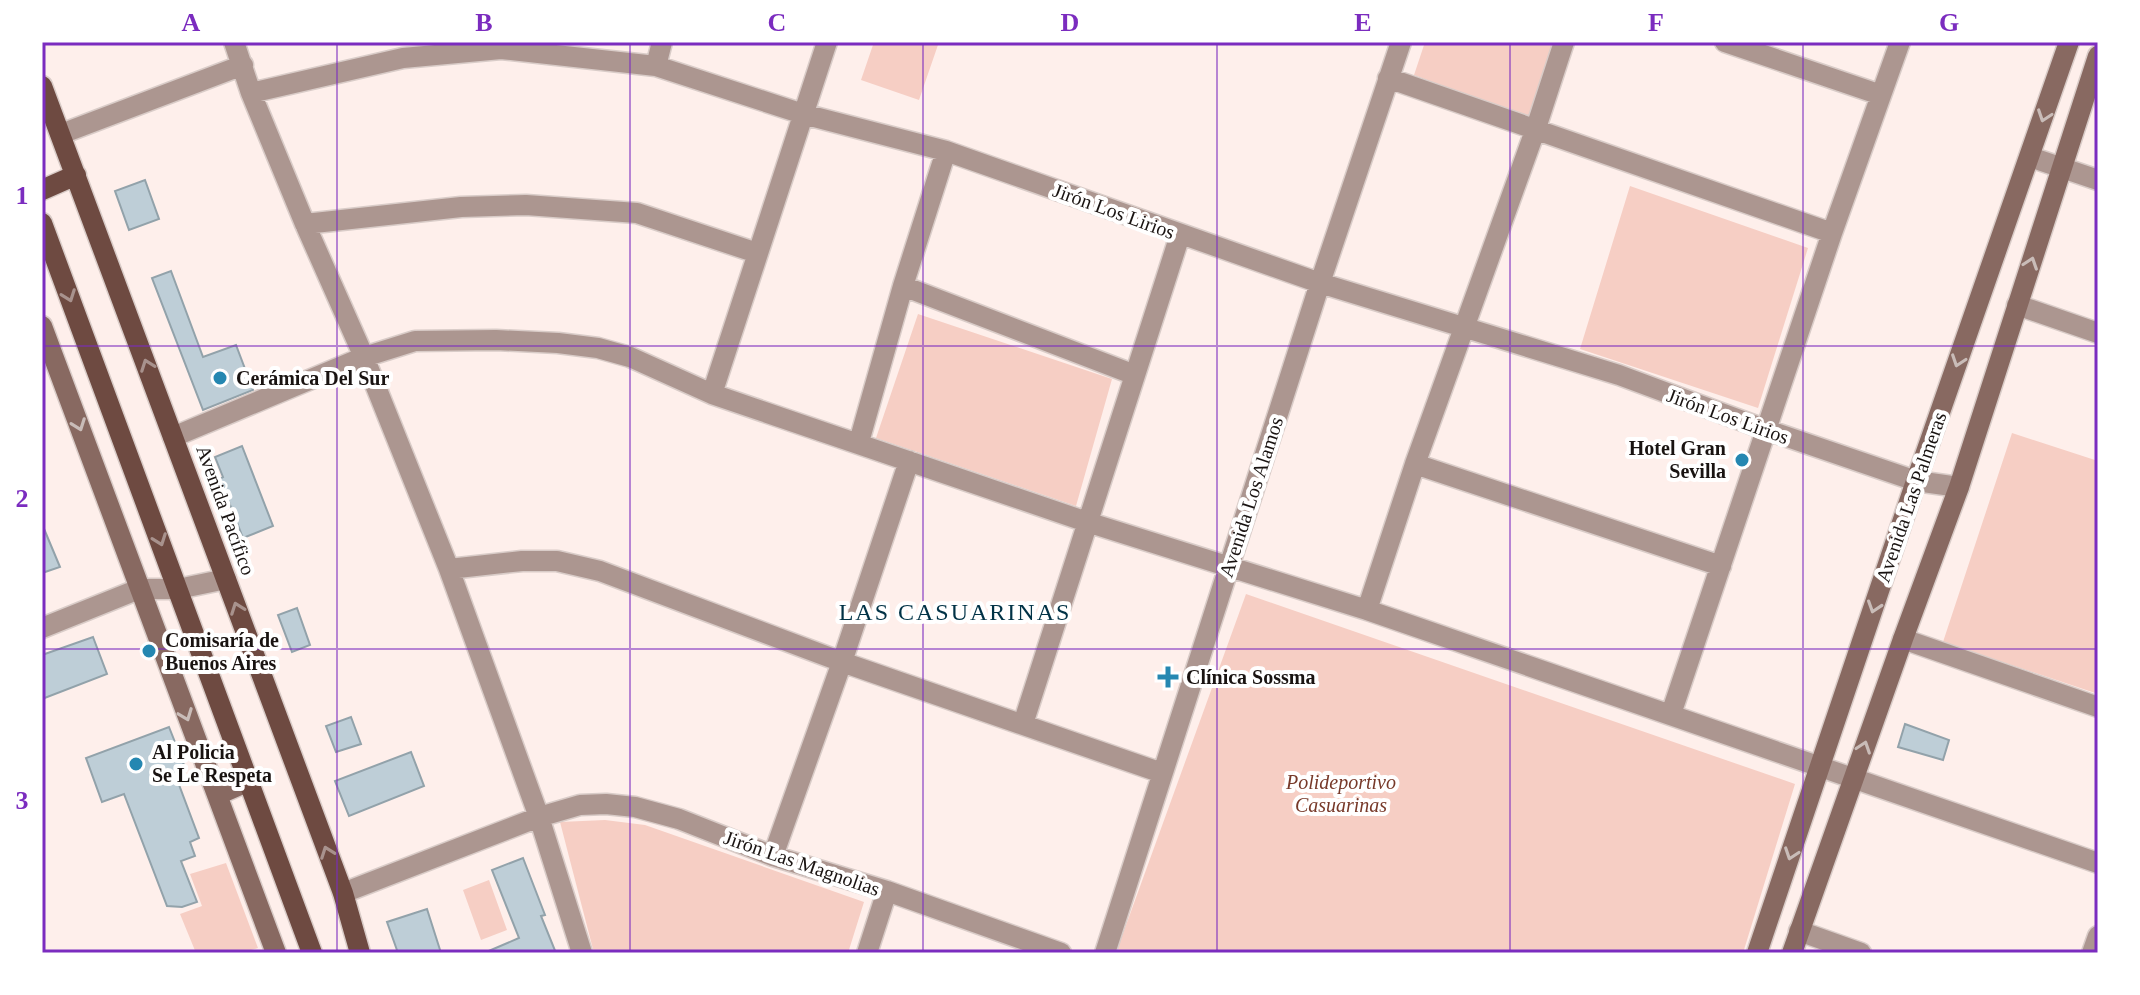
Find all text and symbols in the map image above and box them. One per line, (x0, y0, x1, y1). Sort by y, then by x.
text: A (182, 8, 201, 37)
text: B (475, 8, 493, 37)
text: C (768, 8, 786, 37)
text: D (1061, 8, 1079, 37)
text: E (1354, 8, 1372, 37)
text: F (1648, 8, 1664, 37)
text: G (1939, 8, 1959, 37)
one-way arrow (2037, 108, 2053, 122)
street label: Jirón Los Lirios (1050, 179, 1178, 243)
text: 1 (16, 181, 29, 210)
one-way arrow (2022, 257, 2038, 271)
one-way arrow (59, 288, 76, 302)
one-way arrow (1951, 353, 1968, 367)
one-way arrow (140, 359, 156, 373)
place label: Cerámica Del Sur (236, 367, 389, 389)
marker: Cerámica Del Sur (211, 369, 229, 387)
street label: Jirón Los Lirios (1664, 384, 1792, 448)
street label: Avenida Las Palmeras (1872, 409, 1951, 585)
street label: Avenida Los Alamos (1215, 414, 1287, 580)
one-way arrow (69, 417, 85, 431)
place label: Hotel Gran Sevilla (1629, 437, 1726, 482)
street label: Avenida Pacífico (192, 442, 260, 578)
marker: Hotel Gran Sevilla (1733, 451, 1751, 469)
text: 2 (16, 484, 29, 513)
one-way arrow (150, 532, 167, 546)
district label: LAS CASUARINAS (839, 599, 1071, 625)
one-way arrow (1867, 600, 1883, 614)
one-way arrow (230, 602, 247, 616)
place label: Comisaría de Buenos Aires (165, 629, 279, 674)
marker: Comisaría de Buenos Aires (140, 642, 158, 660)
marker: Clínica Sossma (1157, 666, 1179, 688)
place label: Clínica Sossma (1186, 666, 1315, 688)
one-way arrow (176, 707, 193, 721)
place label: Al Policia Se Le Respeta (152, 741, 272, 787)
one-way arrow (1855, 741, 1871, 755)
marker: Al Policia Se Le Respeta (127, 755, 145, 773)
park label: Polideportivo Casuarinas (1285, 771, 1396, 816)
text: 3 (16, 786, 29, 815)
street label: Jirón Las Magnolias (721, 826, 883, 901)
one-way arrow (321, 846, 337, 860)
one-way arrow (1784, 846, 1801, 860)

